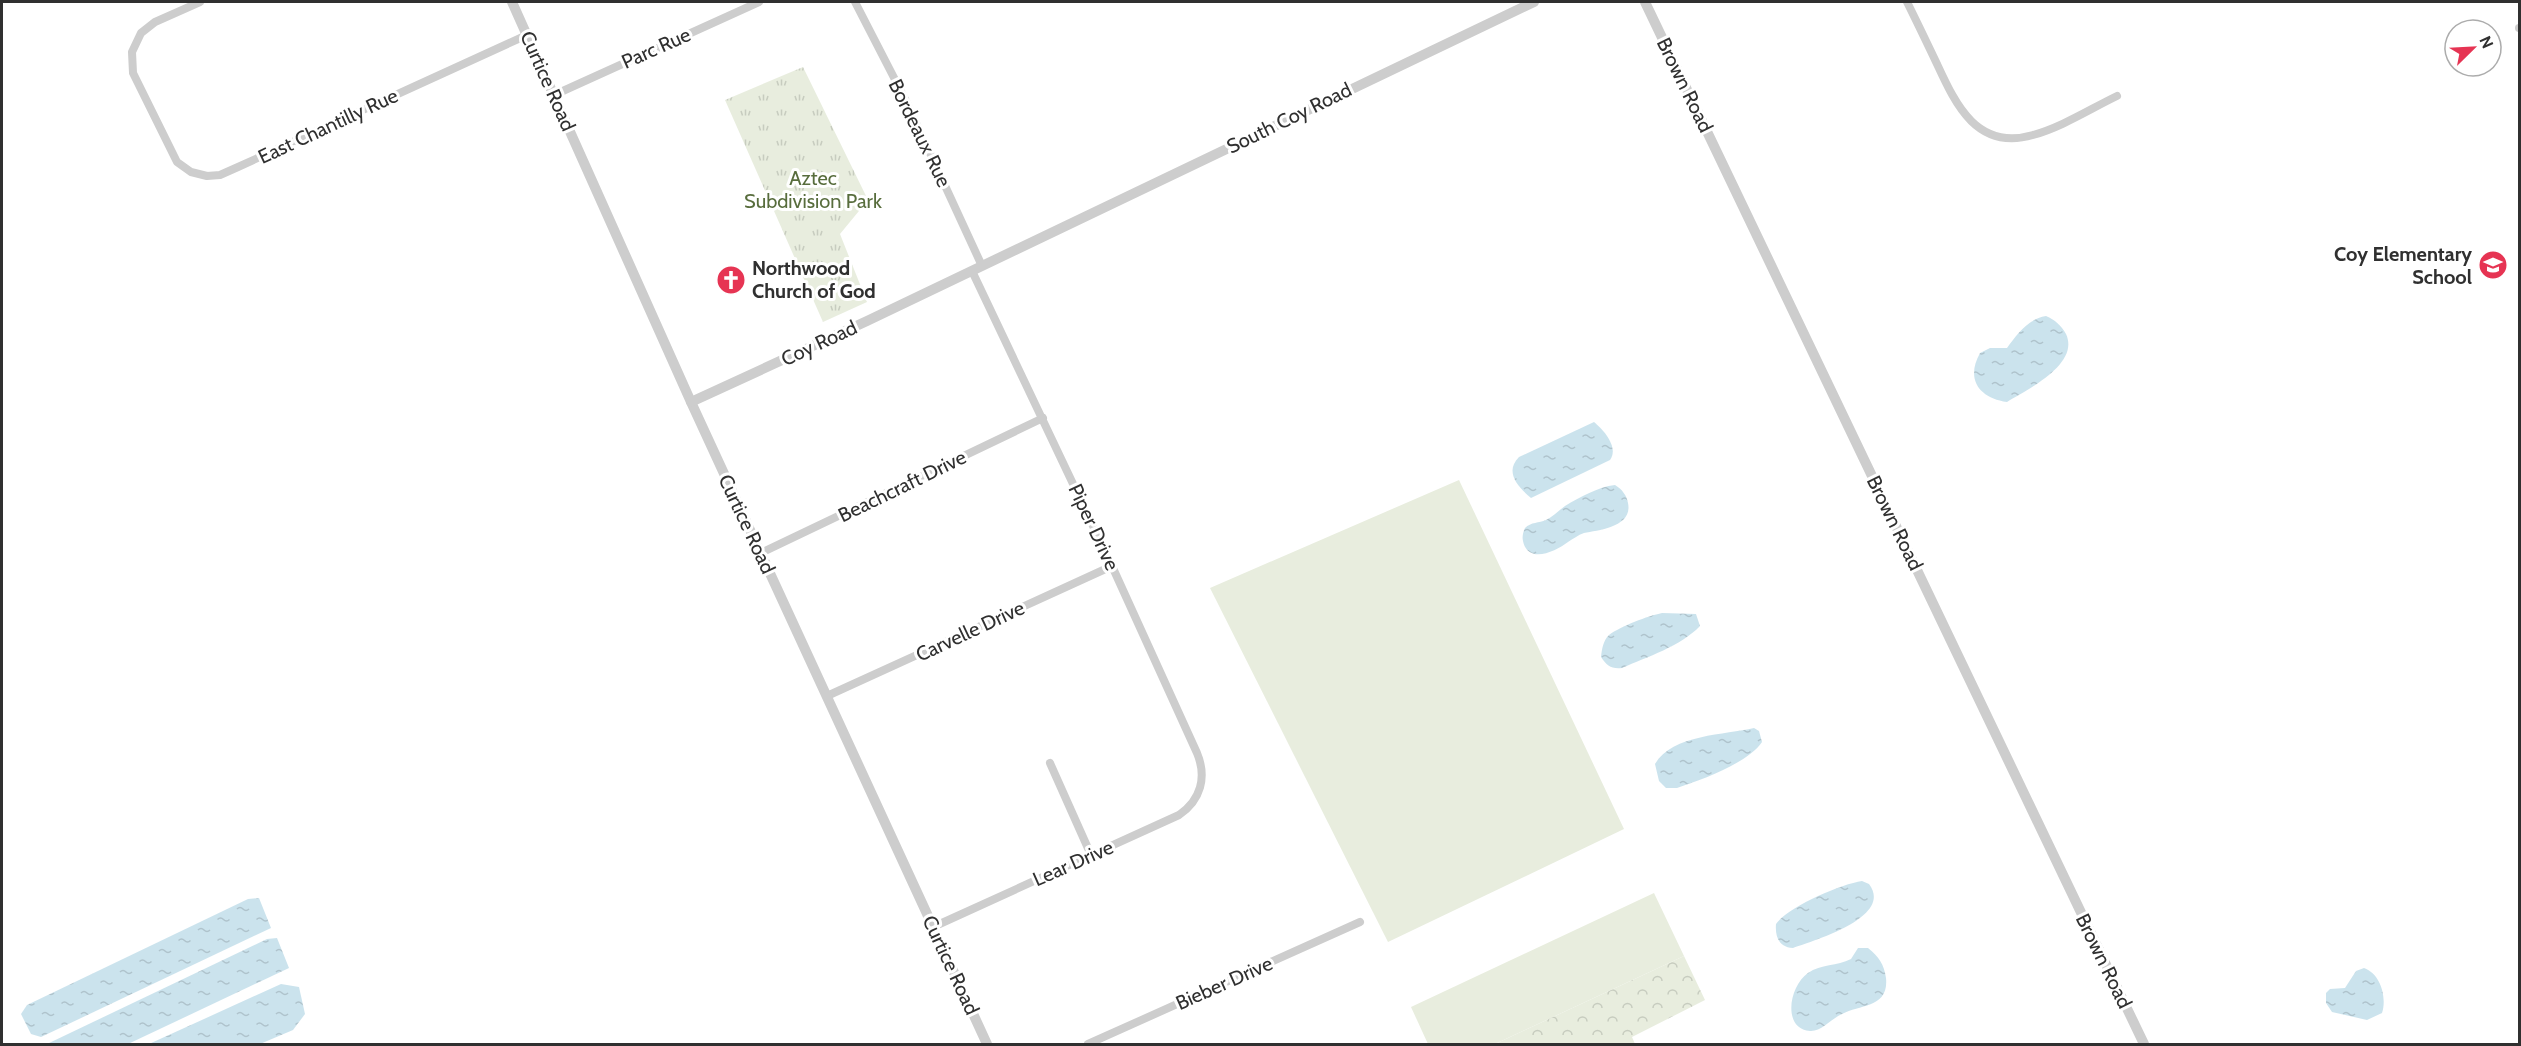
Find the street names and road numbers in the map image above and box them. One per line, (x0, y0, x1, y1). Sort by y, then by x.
street label: Parc Rue (618, 22, 694, 74)
street label: Curtice Road (515, 27, 581, 135)
street label: Brown Road (1652, 34, 1718, 136)
street label: Bordeaux Rue (884, 75, 956, 191)
street label: South Coy Road (1223, 77, 1355, 159)
street label: East Chantilly Rue (254, 83, 402, 169)
street label: Coy Road (777, 315, 861, 371)
street label: Beachcraft Drive (834, 445, 970, 527)
street label: Curtice Road (714, 470, 780, 578)
street label: Brown Road (1862, 472, 1928, 574)
street label: Piper Drive (1064, 480, 1124, 574)
street label: Carvelle Drive (912, 595, 1028, 667)
street label: Lear Drive (1029, 835, 1117, 891)
street label: Brown Road (2071, 910, 2137, 1012)
street label: Curtice Road (918, 911, 984, 1019)
street label: Bieber Drive (1172, 951, 1276, 1015)

